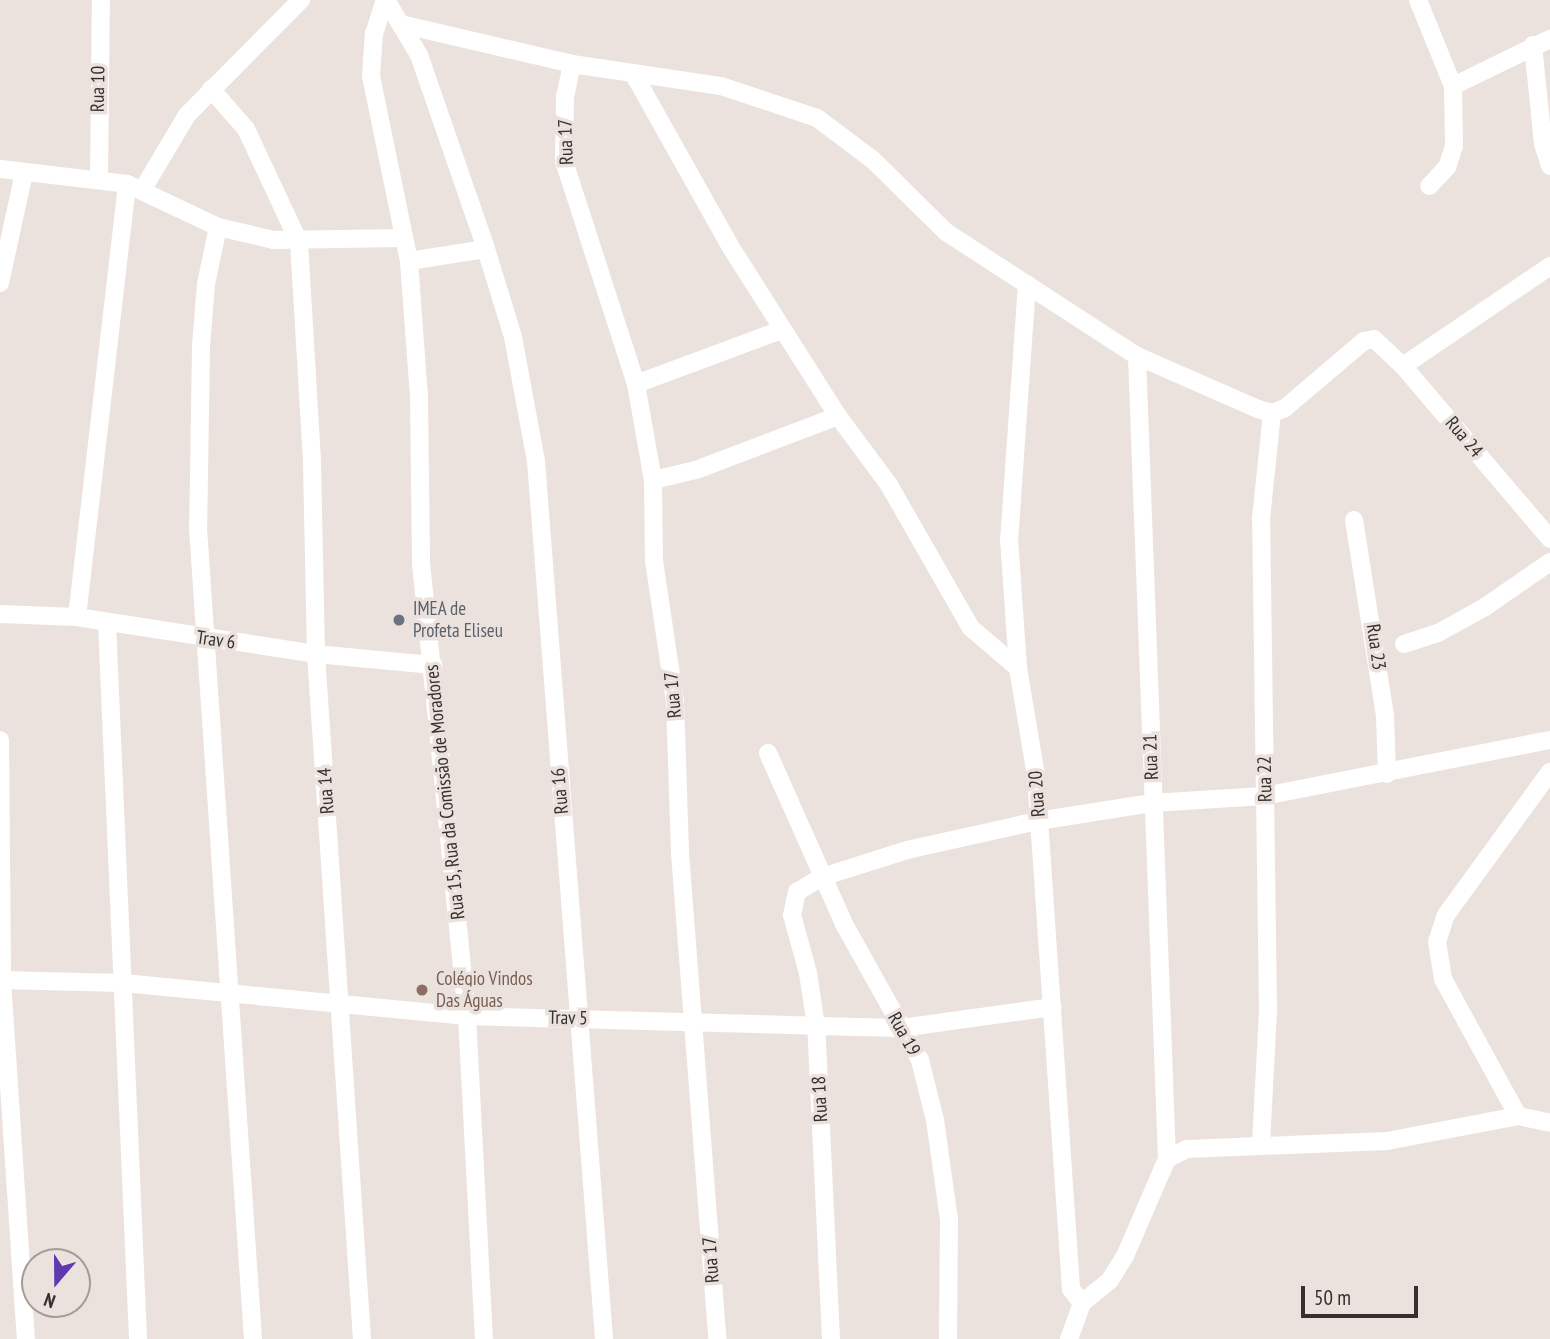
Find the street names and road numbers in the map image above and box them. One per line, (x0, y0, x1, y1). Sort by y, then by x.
street label: Rua 10 (86, 66, 110, 112)
street label: Rua 17 (554, 119, 578, 165)
street label: Rua 24 (1440, 412, 1488, 462)
street label: Rua 23 (1362, 623, 1390, 671)
street label: Trav 6 (195, 626, 237, 654)
street label: Rua 15, Rua da Comissão de Moradores (420, 663, 470, 921)
street label: Rua 17 (660, 671, 686, 719)
street label: Rua 21 (1139, 734, 1163, 780)
street label: Rua 22 (1253, 756, 1277, 802)
street label: Rua 14 (313, 767, 339, 815)
street label: Rua 16 (547, 767, 573, 815)
street label: Rua 20 (1024, 770, 1050, 818)
street label: Trav 5 (548, 1006, 588, 1030)
street label: Rua 19 (883, 1008, 925, 1060)
street label: Rua 18 (807, 1075, 833, 1123)
street label: Rua 17 (698, 1236, 724, 1284)

